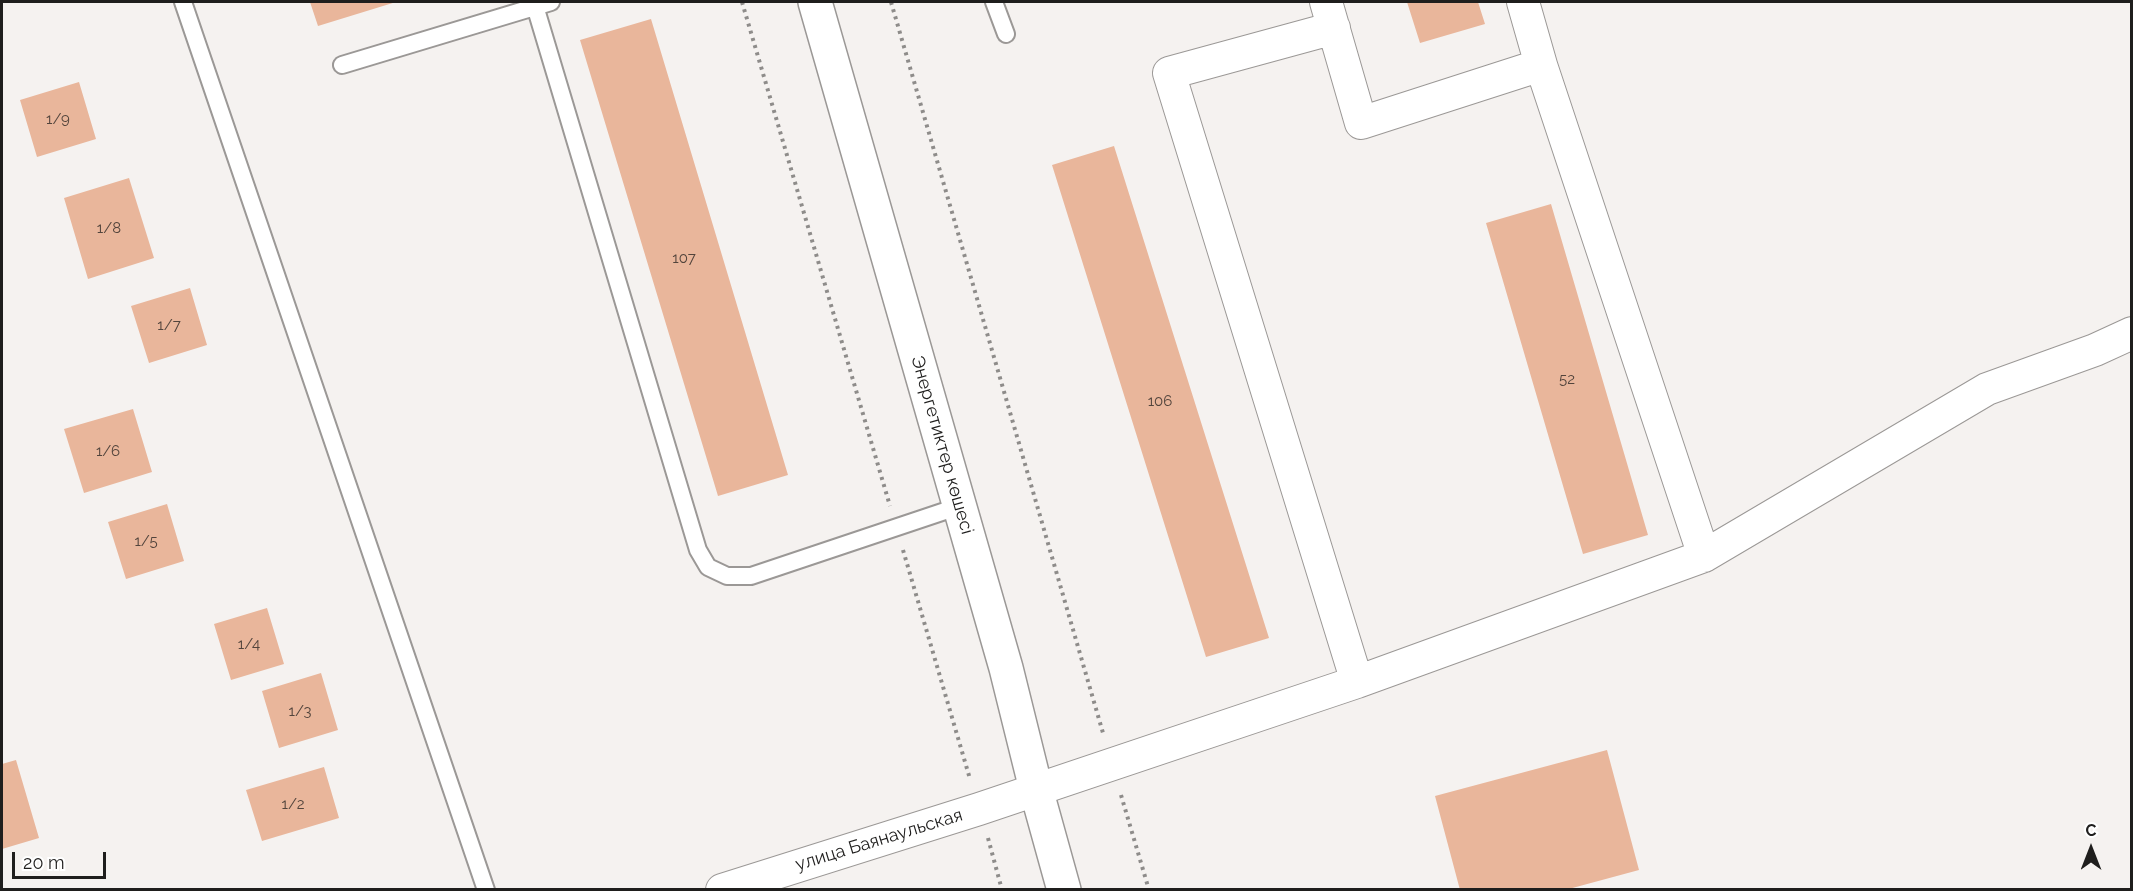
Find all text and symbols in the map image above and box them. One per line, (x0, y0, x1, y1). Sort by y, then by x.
house number: 1/9 (46, 110, 70, 128)
house number: 1/8 (97, 219, 121, 237)
house number: 107 (672, 249, 696, 267)
house number: 1/7 (157, 316, 181, 334)
street label: Энергетиктер көшесі (906, 353, 978, 537)
house number: 52 (1559, 370, 1575, 388)
house number: 106 (1148, 392, 1172, 410)
house number: 1/6 (96, 442, 120, 460)
house number: 1/5 (134, 532, 158, 550)
house number: 1/4 (238, 635, 260, 653)
house number: 1/3 (288, 702, 312, 720)
house number: 1/2 (282, 795, 304, 813)
street label: улица Баянаульская (793, 804, 965, 876)
north arrow (2061, 819, 2121, 879)
text: С (2086, 821, 2096, 840)
scale bar (15, 840, 110, 878)
text: 20 m (23, 852, 65, 873)

